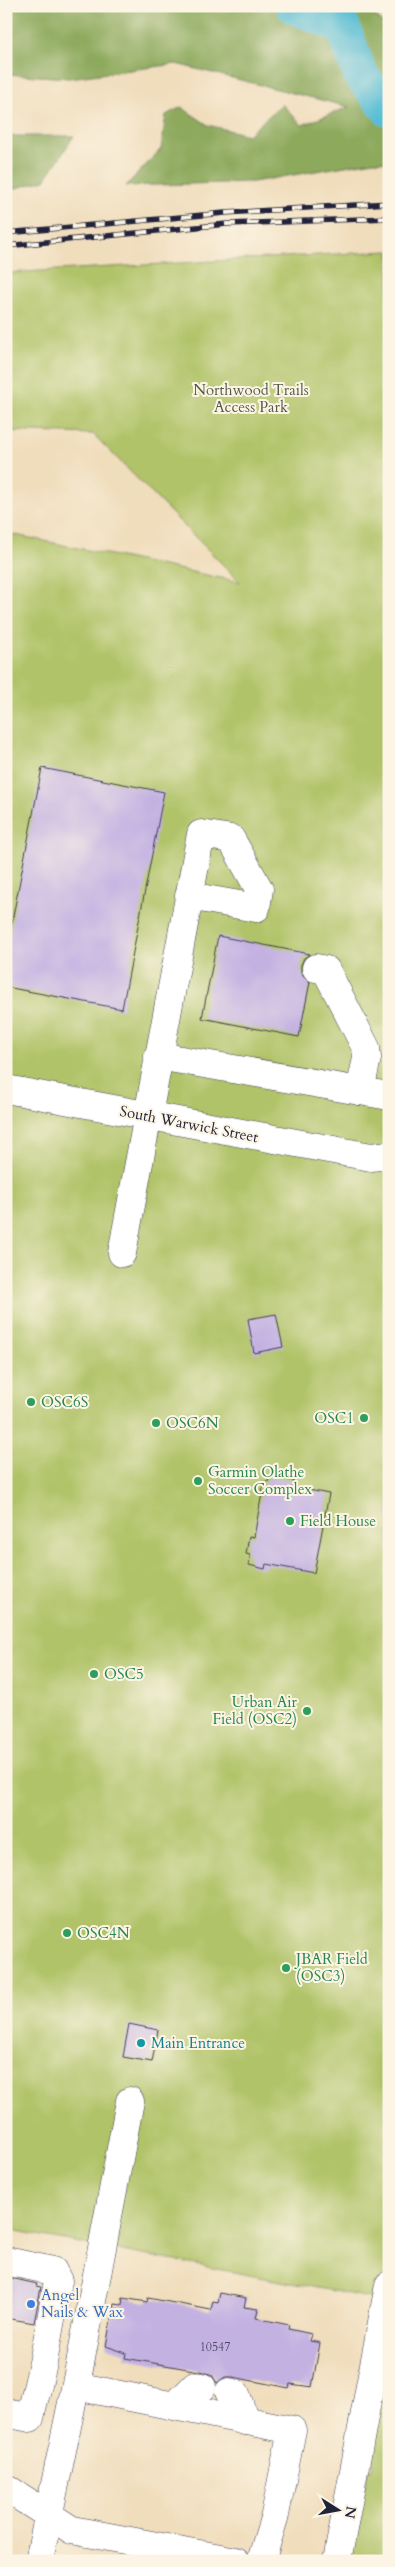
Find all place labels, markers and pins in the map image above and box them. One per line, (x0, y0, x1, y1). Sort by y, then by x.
place label: OSC6S (41, 1392, 88, 1412)
marker: OSC6S (25, 1396, 37, 1408)
place label: OSC1 (314, 1408, 354, 1428)
marker: OSC1 (358, 1412, 370, 1424)
place label: OSC6N (166, 1413, 219, 1433)
marker: OSC6N (150, 1417, 162, 1429)
place label: Garmin Olathe Soccer Complex (208, 1462, 312, 1499)
marker: Garmin Olathe Soccer Complex (192, 1475, 204, 1487)
place label: Field House (300, 1511, 376, 1531)
marker: Field House (284, 1515, 296, 1527)
place label: OSC5 (104, 1664, 144, 1684)
marker: OSC5 (88, 1668, 100, 1680)
place label: Urban Air Field (OSC2) (212, 1692, 298, 1729)
marker: Urban Air Field (OSC2) (301, 1705, 313, 1717)
place label: OSC4N (77, 1923, 130, 1943)
marker: OSC4N (61, 1927, 73, 1939)
place label: JBAR Field (OSC3) (294, 1949, 368, 1986)
marker: JBAR Field (OSC3) (280, 1962, 292, 1974)
place label: Main Entrance (151, 2033, 245, 2053)
marker: Main Entrance (135, 2037, 147, 2049)
place label: Angel Nails & Wax (41, 2285, 124, 2322)
marker: Angel Nails & Wax (25, 2298, 37, 2310)

